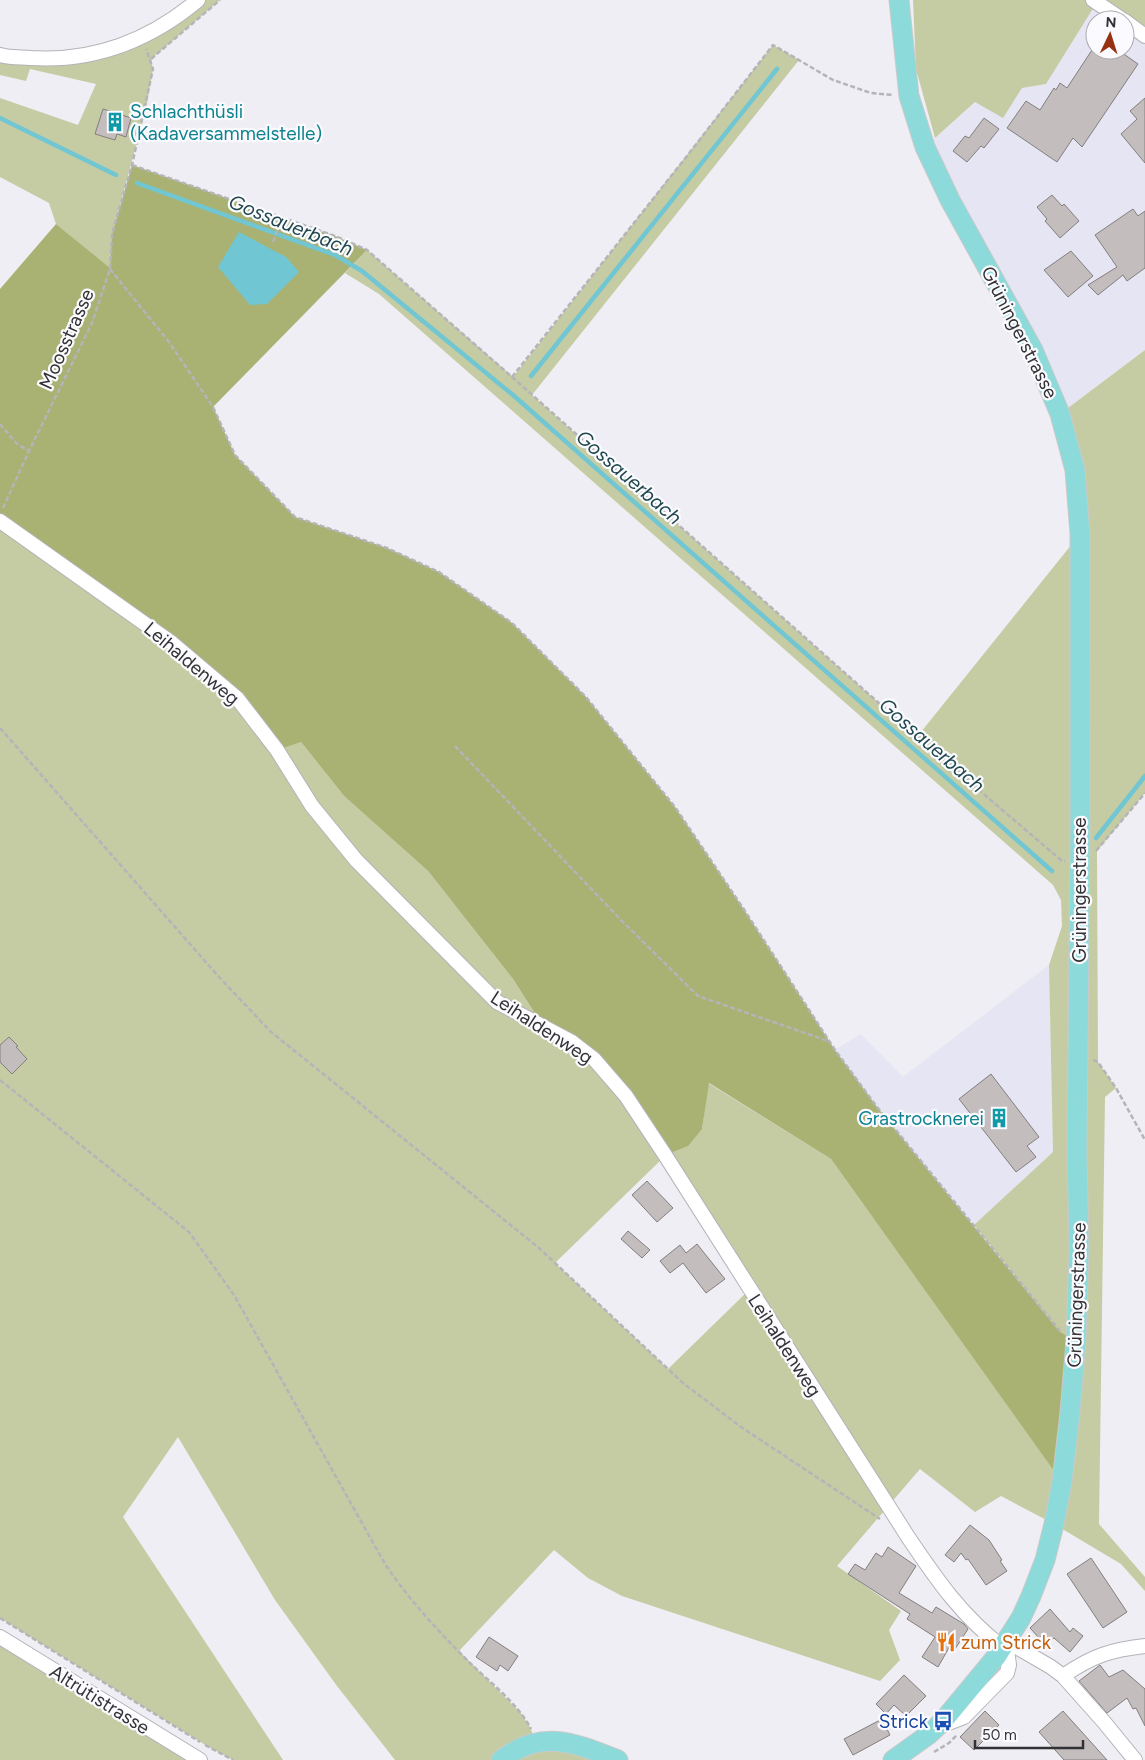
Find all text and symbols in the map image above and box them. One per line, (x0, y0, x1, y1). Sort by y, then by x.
north arrow (1085, 10, 1135, 60)
text: N (1105, 14, 1117, 31)
place label: Schlachthüsli (Kadaversammelstelle) (130, 100, 322, 145)
building icon: Schlachthüsli (Kadaversammelstelle) (104, 111, 126, 133)
water label: Gossauerbach (225, 189, 357, 261)
street label: Grüningerstrasse (976, 262, 1063, 402)
street label: Moosstrasse (34, 286, 99, 393)
water label: Gossauerbach (571, 425, 687, 529)
street label: Leihaldenweg (139, 617, 244, 710)
water label: Gossauerbach (874, 693, 990, 797)
street label: Grüningerstrasse (1068, 817, 1091, 963)
street label: Leihaldenweg (486, 986, 597, 1069)
place label: Grastrocknerei (858, 1107, 984, 1130)
building icon: Grastrocknerei (988, 1107, 1010, 1129)
street label: Grüningerstrasse (1062, 1222, 1091, 1368)
street label: Leihaldenweg (743, 1290, 826, 1401)
restaurant icon: zum Strick (935, 1631, 957, 1653)
place label: zum Strick (961, 1631, 1052, 1654)
street label: Altrütistrasse (46, 1660, 154, 1739)
place label: Strick (879, 1710, 929, 1733)
bus stop icon: Strick (932, 1710, 954, 1732)
scale bar (975, 1718, 1082, 1750)
text: 50 m (982, 1726, 1017, 1744)

